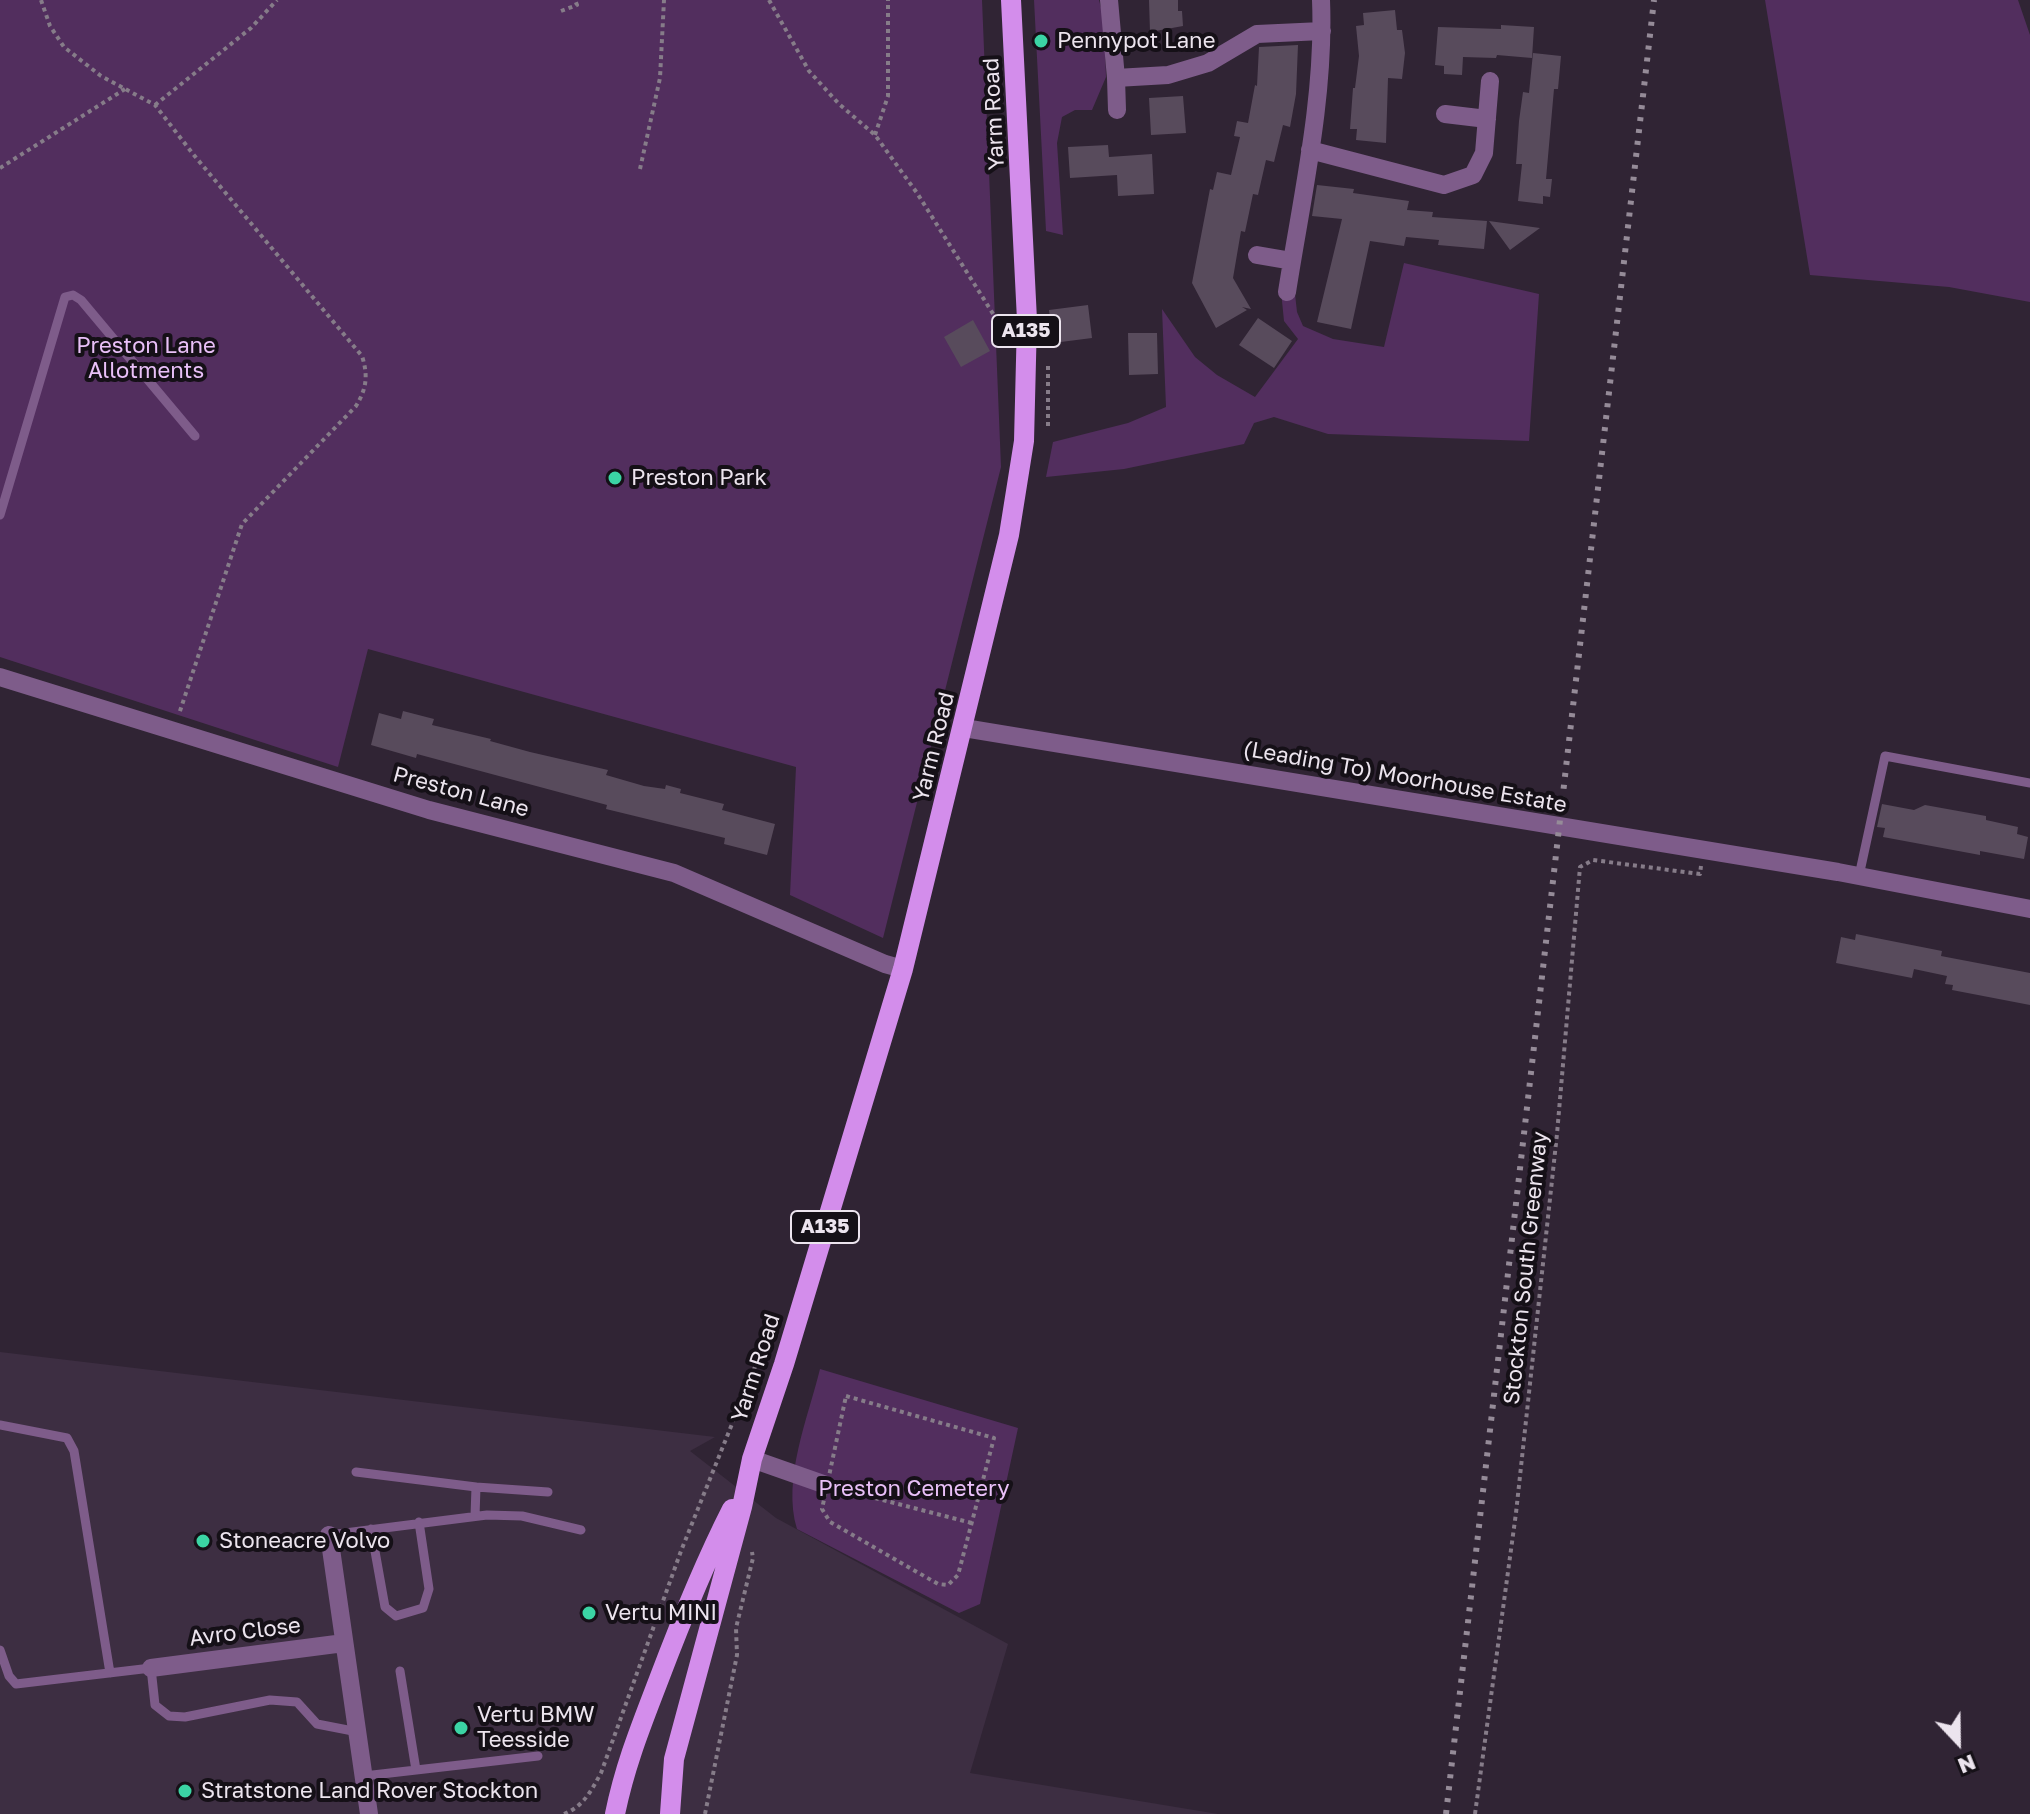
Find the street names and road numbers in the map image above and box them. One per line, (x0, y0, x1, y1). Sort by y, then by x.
street label: Yarm Road (978, 57, 1010, 171)
road number: A135 (992, 315, 1060, 347)
street label: Yarm Road (908, 689, 960, 805)
street label: (Leading To) Moorhouse Estate (1241, 736, 1569, 818)
street label: Preston Lane (390, 761, 532, 823)
street label: Stockton South Greenway (1499, 1130, 1553, 1406)
road number: A135 (791, 1211, 859, 1243)
street label: Yarm Road (726, 1311, 786, 1425)
street label: Avro Close (188, 1612, 302, 1652)

